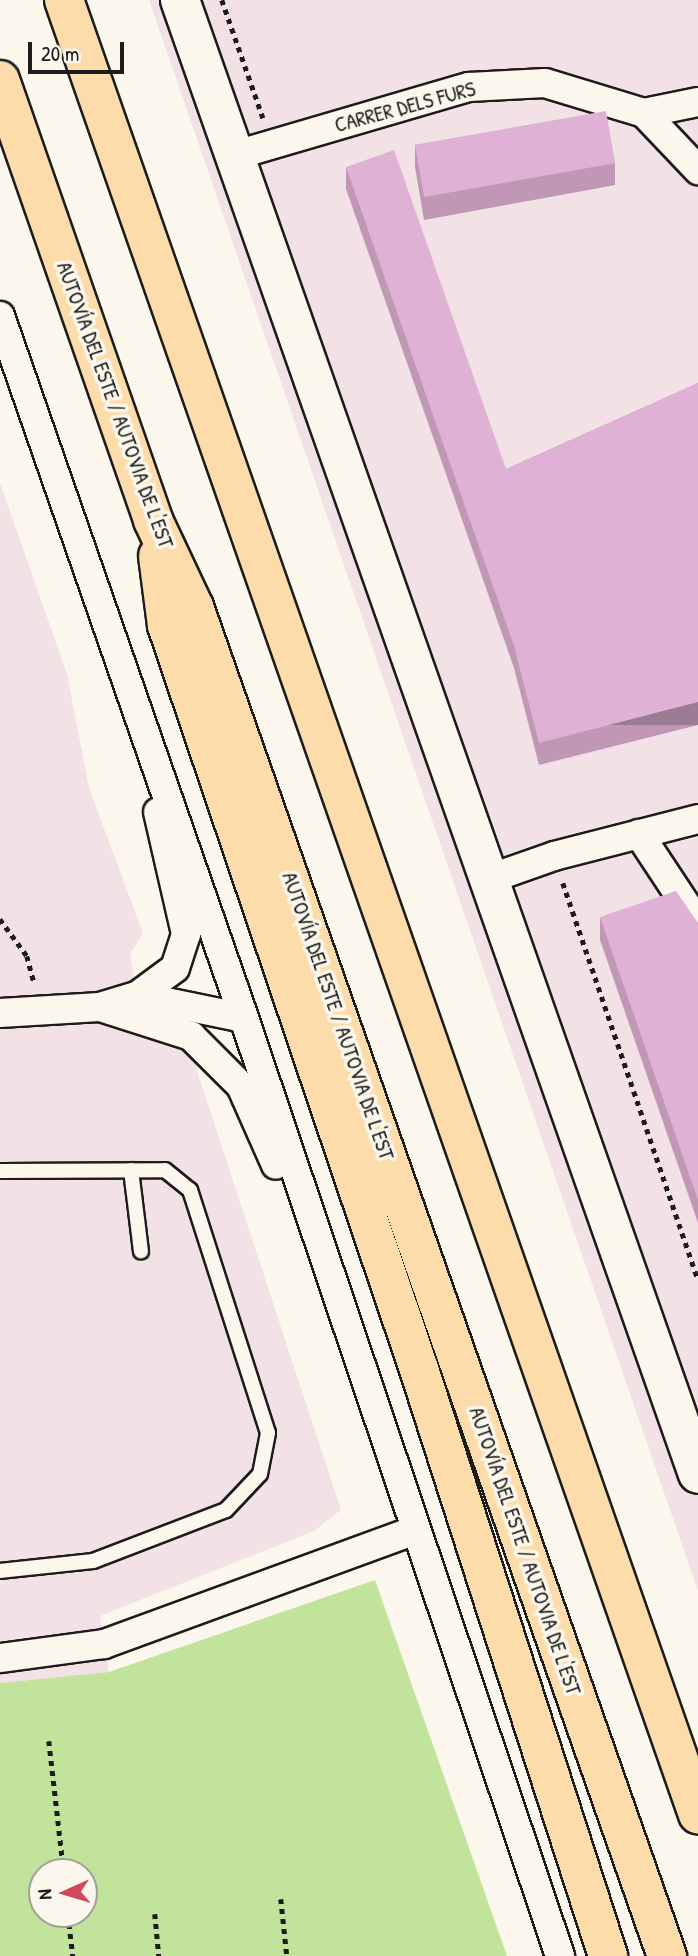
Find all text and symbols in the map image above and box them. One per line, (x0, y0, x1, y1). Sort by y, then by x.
scale bar (32, 28, 128, 72)
text: 20 m (41, 39, 79, 68)
street label: CARRER DELS FURS (332, 76, 478, 138)
street label: AUTOVÍA DEL ESTE / AUTOVIA DE L'EST (51, 258, 179, 552)
street label: AUTOVÍA DEL ESTE / AUTOVIA DE L'EST (277, 869, 399, 1163)
street label: AUTOVÍA DEL ESTE / AUTOVIA DE L'EST (464, 1404, 586, 1698)
north arrow (28, 1858, 98, 1928)
text: N (31, 1888, 57, 1900)

